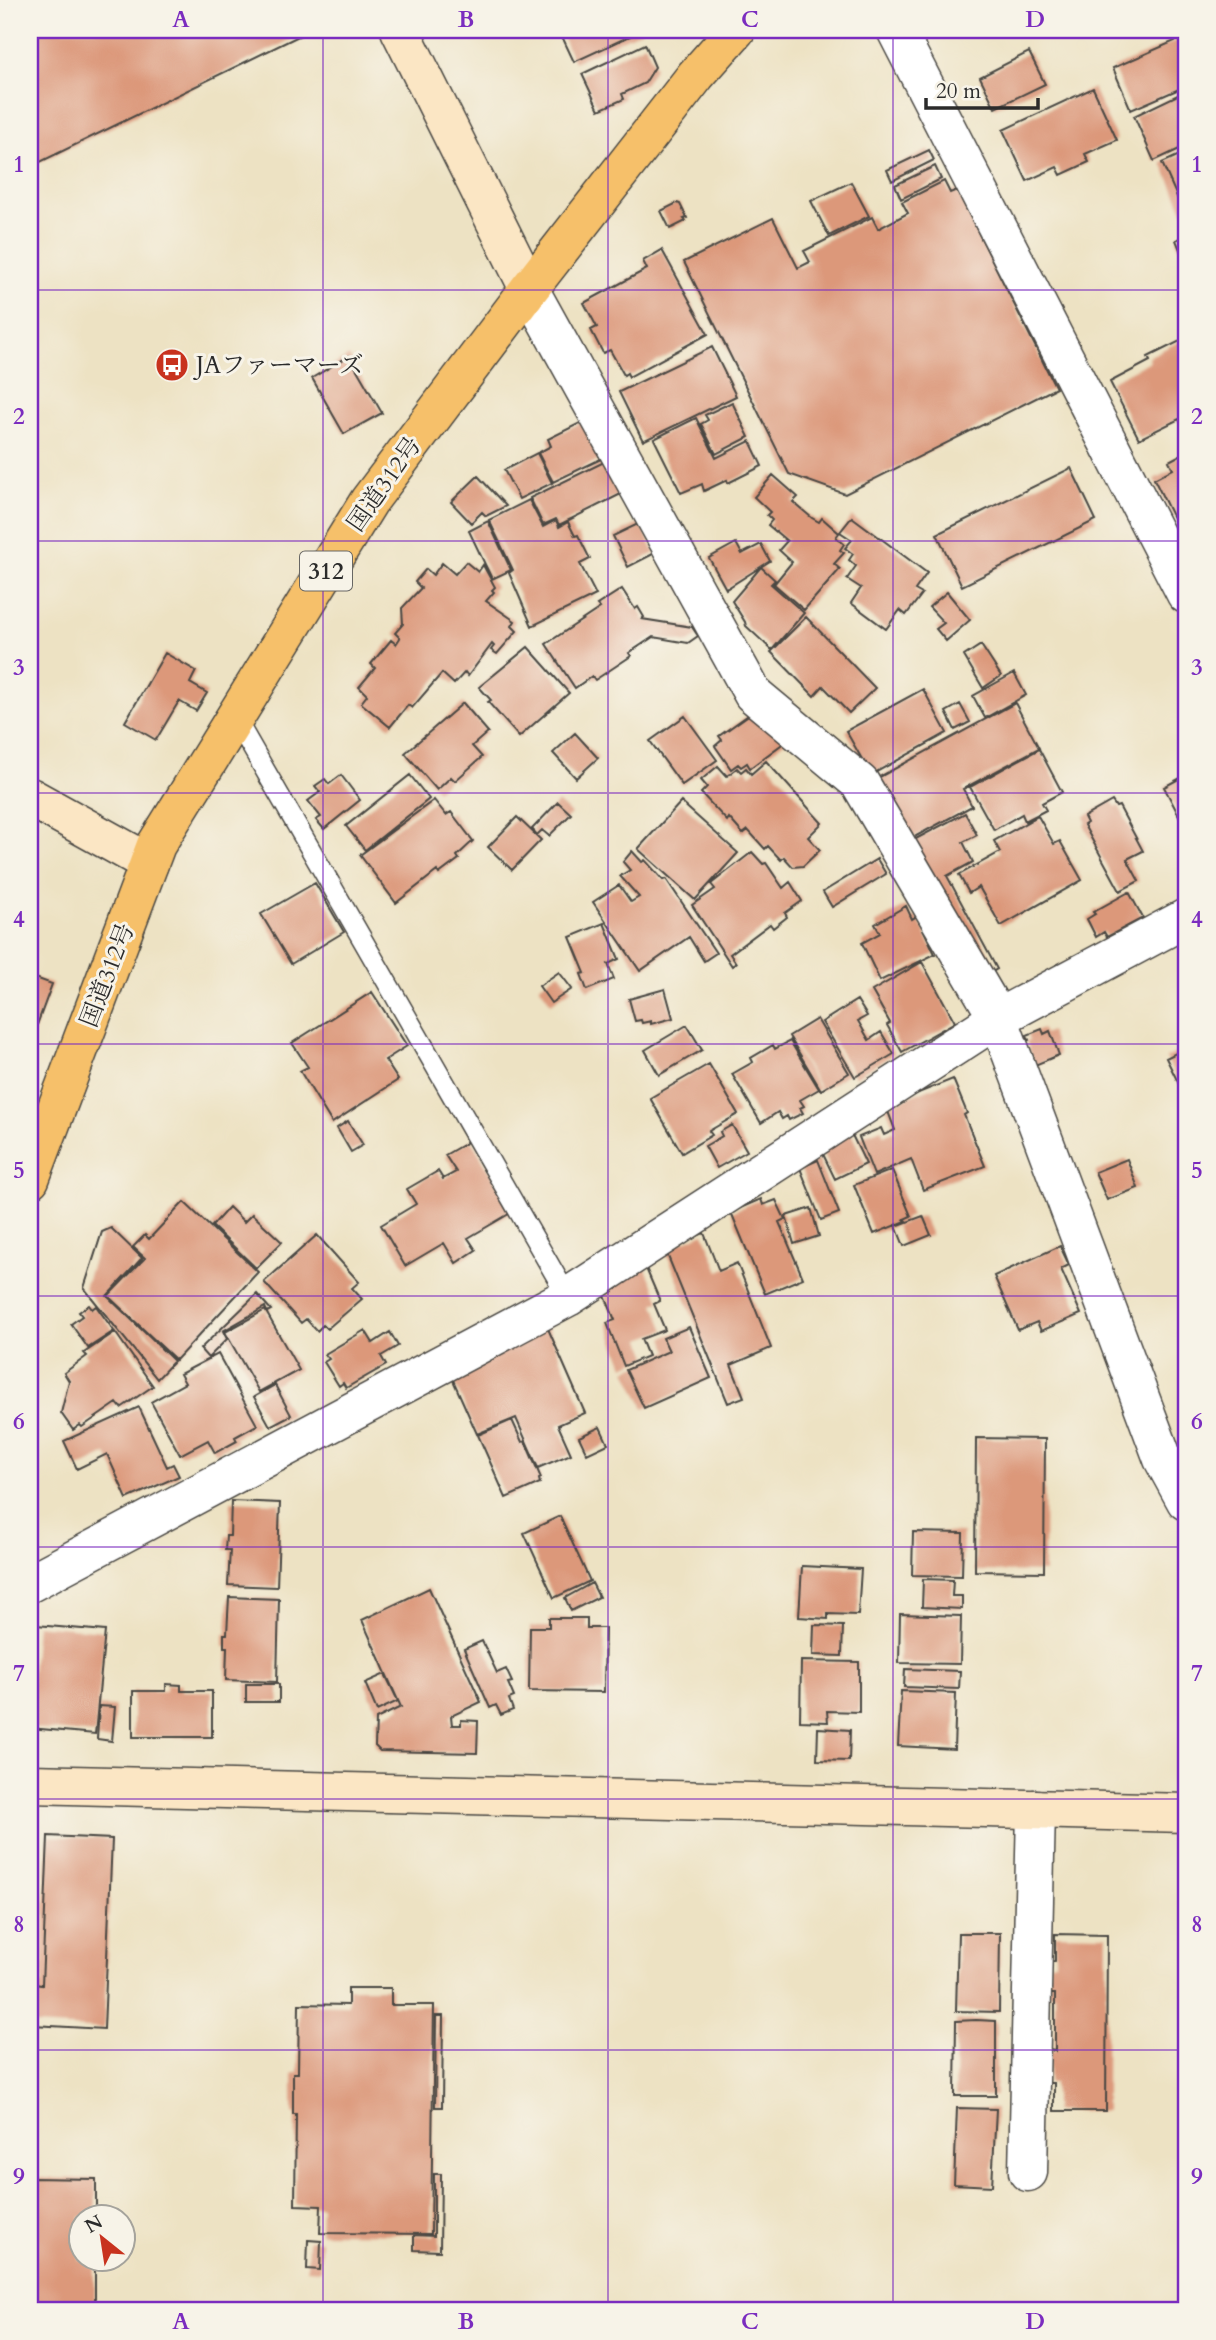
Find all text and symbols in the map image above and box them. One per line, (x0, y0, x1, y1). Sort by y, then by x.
text: A (172, 4, 190, 35)
text: B (458, 4, 474, 35)
text: C (741, 4, 759, 35)
text: D (1025, 4, 1045, 35)
scale bar (926, 66, 1038, 110)
text: 20 m (936, 77, 981, 106)
text: 1 (13, 149, 25, 180)
text: 1 (1191, 149, 1203, 180)
bus stop icon: JAファーマーズ (153, 346, 191, 384)
place label: JAファーマーズ (193, 349, 364, 382)
text: 2 (13, 401, 25, 432)
text: 2 (1191, 401, 1203, 432)
street label: 国道312号 (340, 430, 429, 538)
road number: 312 (300, 552, 352, 590)
text: 3 (13, 652, 25, 683)
text: 3 (1191, 652, 1203, 683)
text: 4 (13, 904, 25, 935)
text: 4 (1191, 904, 1203, 935)
street label: 国道312号 (73, 918, 142, 1032)
text: 5 (13, 1155, 25, 1186)
text: 5 (1191, 1155, 1203, 1186)
text: 6 (13, 1406, 25, 1437)
text: 6 (1191, 1406, 1203, 1437)
text: 7 (13, 1658, 25, 1689)
text: 7 (1191, 1658, 1203, 1689)
text: 8 (13, 1909, 25, 1940)
text: 8 (1191, 1909, 1203, 1940)
text: 9 (13, 2161, 25, 2192)
text: 9 (1191, 2161, 1203, 2192)
north arrow (66, 2204, 136, 2274)
text: N (80, 2209, 108, 2240)
text: A (172, 2306, 190, 2337)
text: B (458, 2306, 474, 2337)
text: C (741, 2306, 759, 2337)
text: D (1025, 2306, 1045, 2337)

